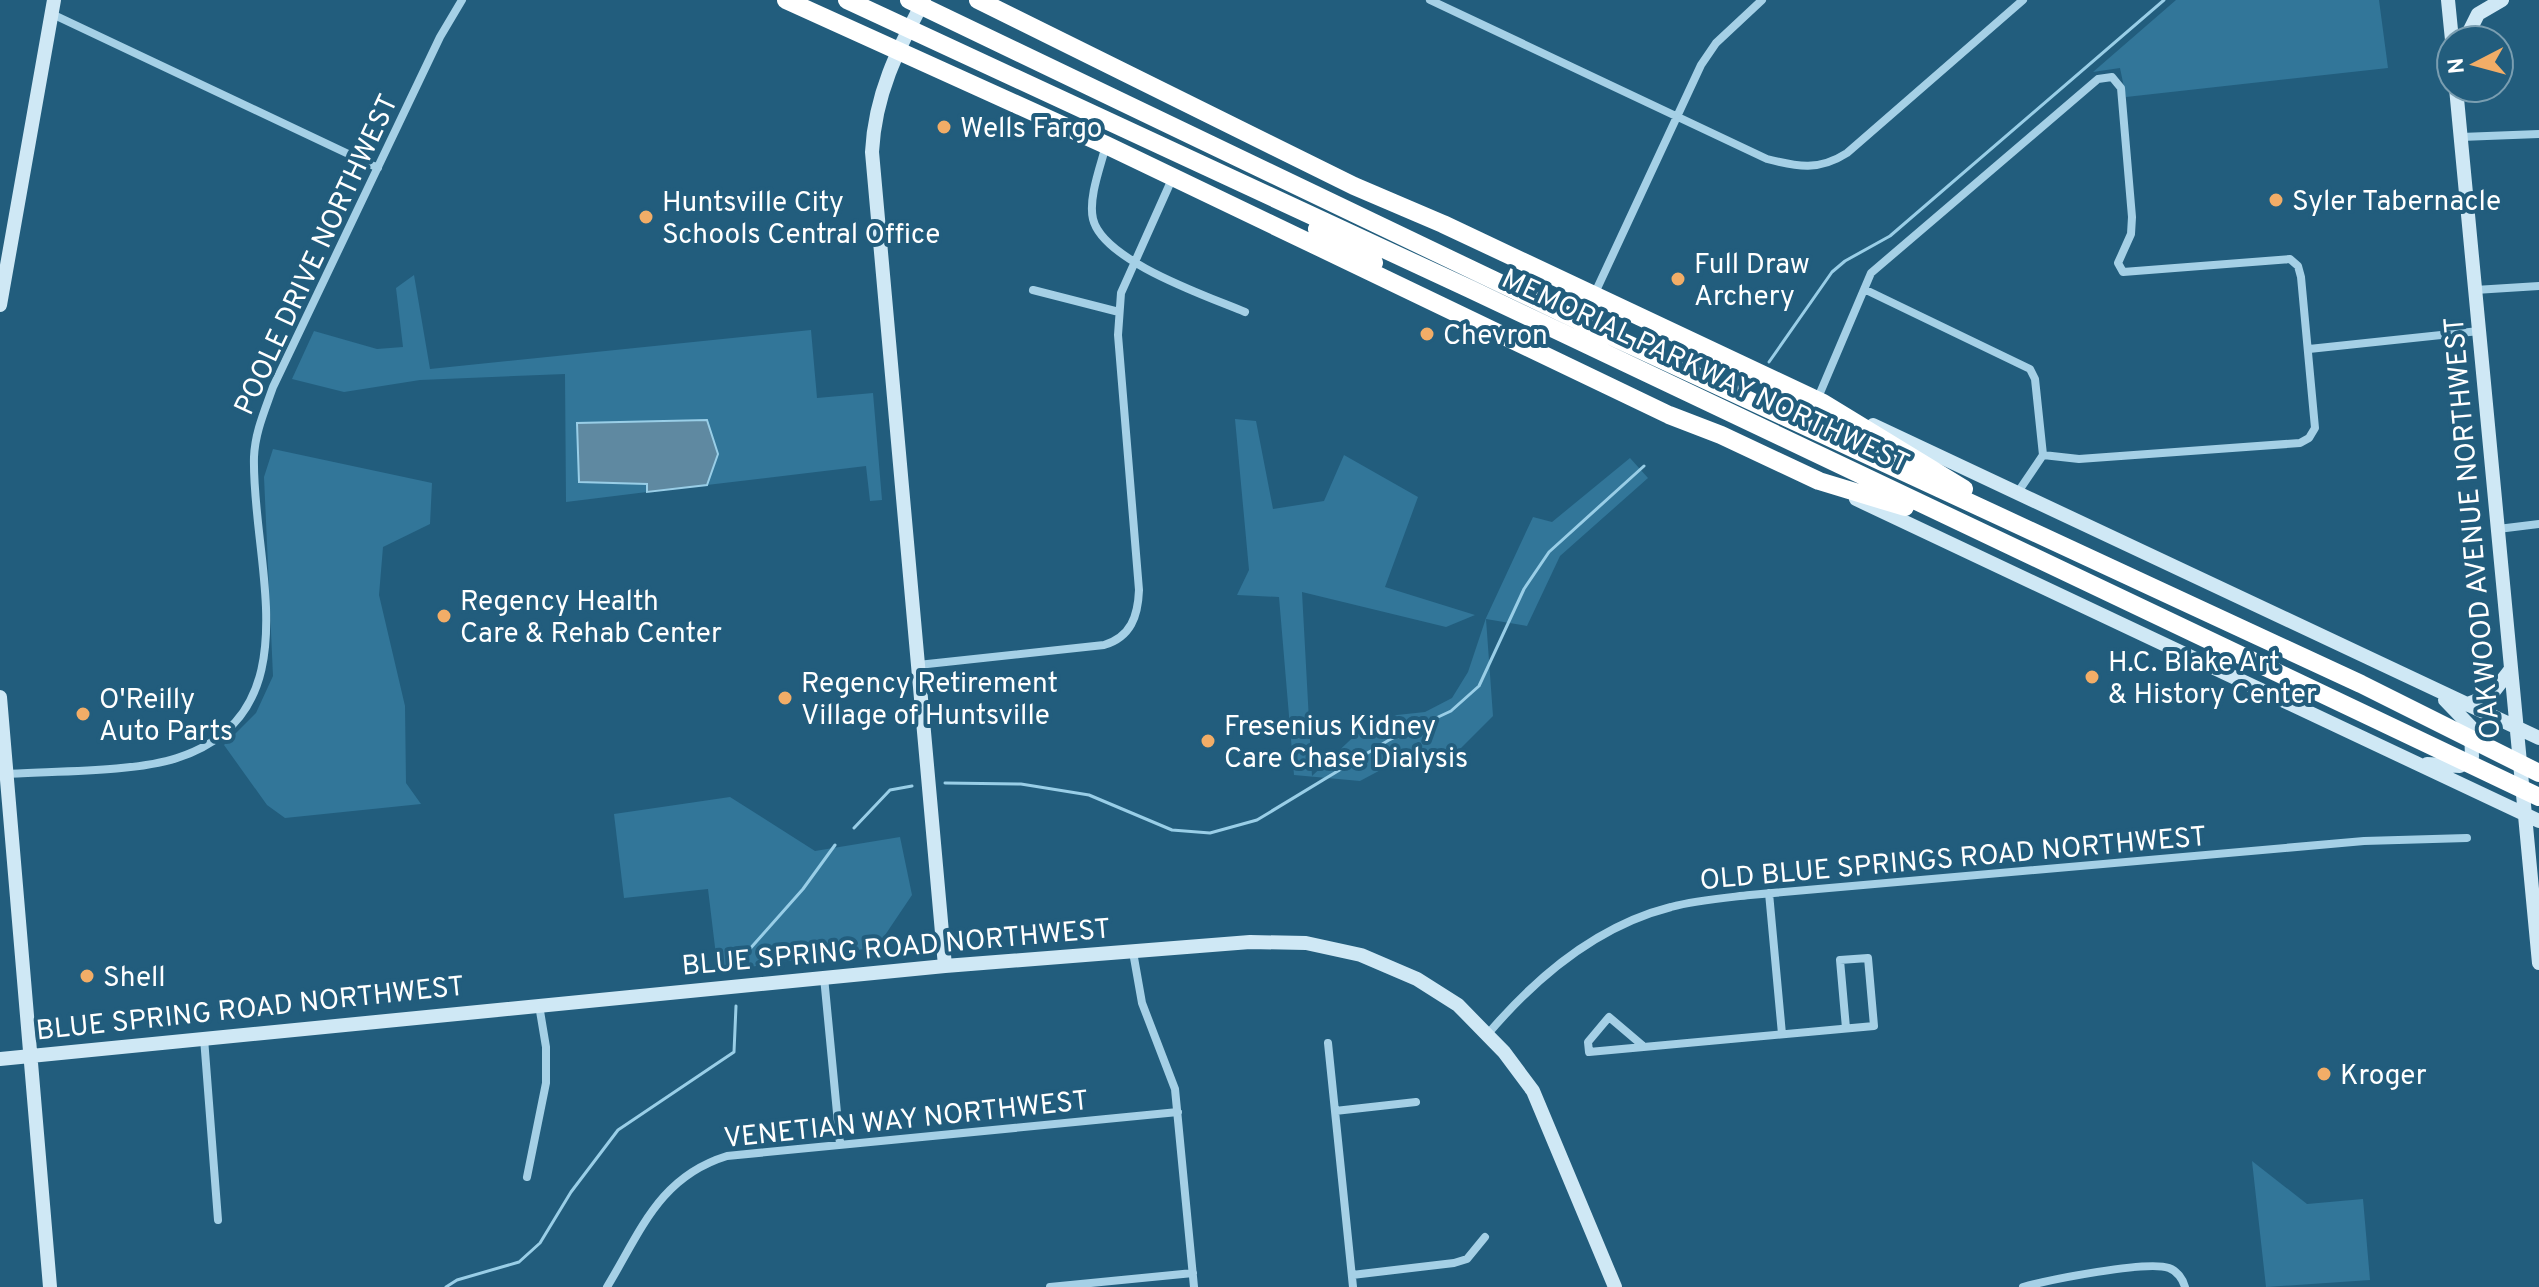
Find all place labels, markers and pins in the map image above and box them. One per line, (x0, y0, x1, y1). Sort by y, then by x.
place label: Wells Fargo (960, 112, 1102, 148)
marker: Wells Fargo (935, 118, 953, 136)
place label: Syler Tabernacle (2292, 185, 2501, 221)
place label: Huntsville City Schools Central Office (662, 186, 940, 254)
marker: Syler Tabernacle (2267, 191, 2285, 209)
marker: Huntsville City Schools Central Office (637, 208, 655, 226)
place label: Full Draw Archery (1694, 248, 1810, 316)
marker: Full Draw Archery (1669, 270, 1687, 288)
place label: Chevron (1443, 319, 1548, 355)
marker: Chevron (1418, 325, 1436, 343)
place label: Regency Health Care & Rehab Center (460, 585, 722, 653)
marker: Regency Health Care & Rehab Center (435, 607, 453, 625)
place label: H.C. Blake Art & History Center (2108, 646, 2317, 714)
place label: Regency Retirement Village of Huntsville (801, 667, 1058, 735)
marker: H.C. Blake Art & History Center (2083, 668, 2101, 686)
place label: O'Reilly Auto Parts (99, 683, 233, 751)
marker: Regency Retirement Village of Huntsville (776, 689, 794, 707)
marker: O'Reilly Auto Parts (74, 705, 92, 723)
place label: Fresenius Kidney Care Chase Dialysis (1224, 710, 1468, 778)
marker: Fresenius Kidney Care Chase Dialysis (1199, 732, 1217, 750)
place label: Shell (103, 961, 166, 997)
marker: Shell (78, 967, 96, 985)
place label: Kroger (2340, 1059, 2427, 1095)
marker: Kroger (2315, 1065, 2333, 1083)

